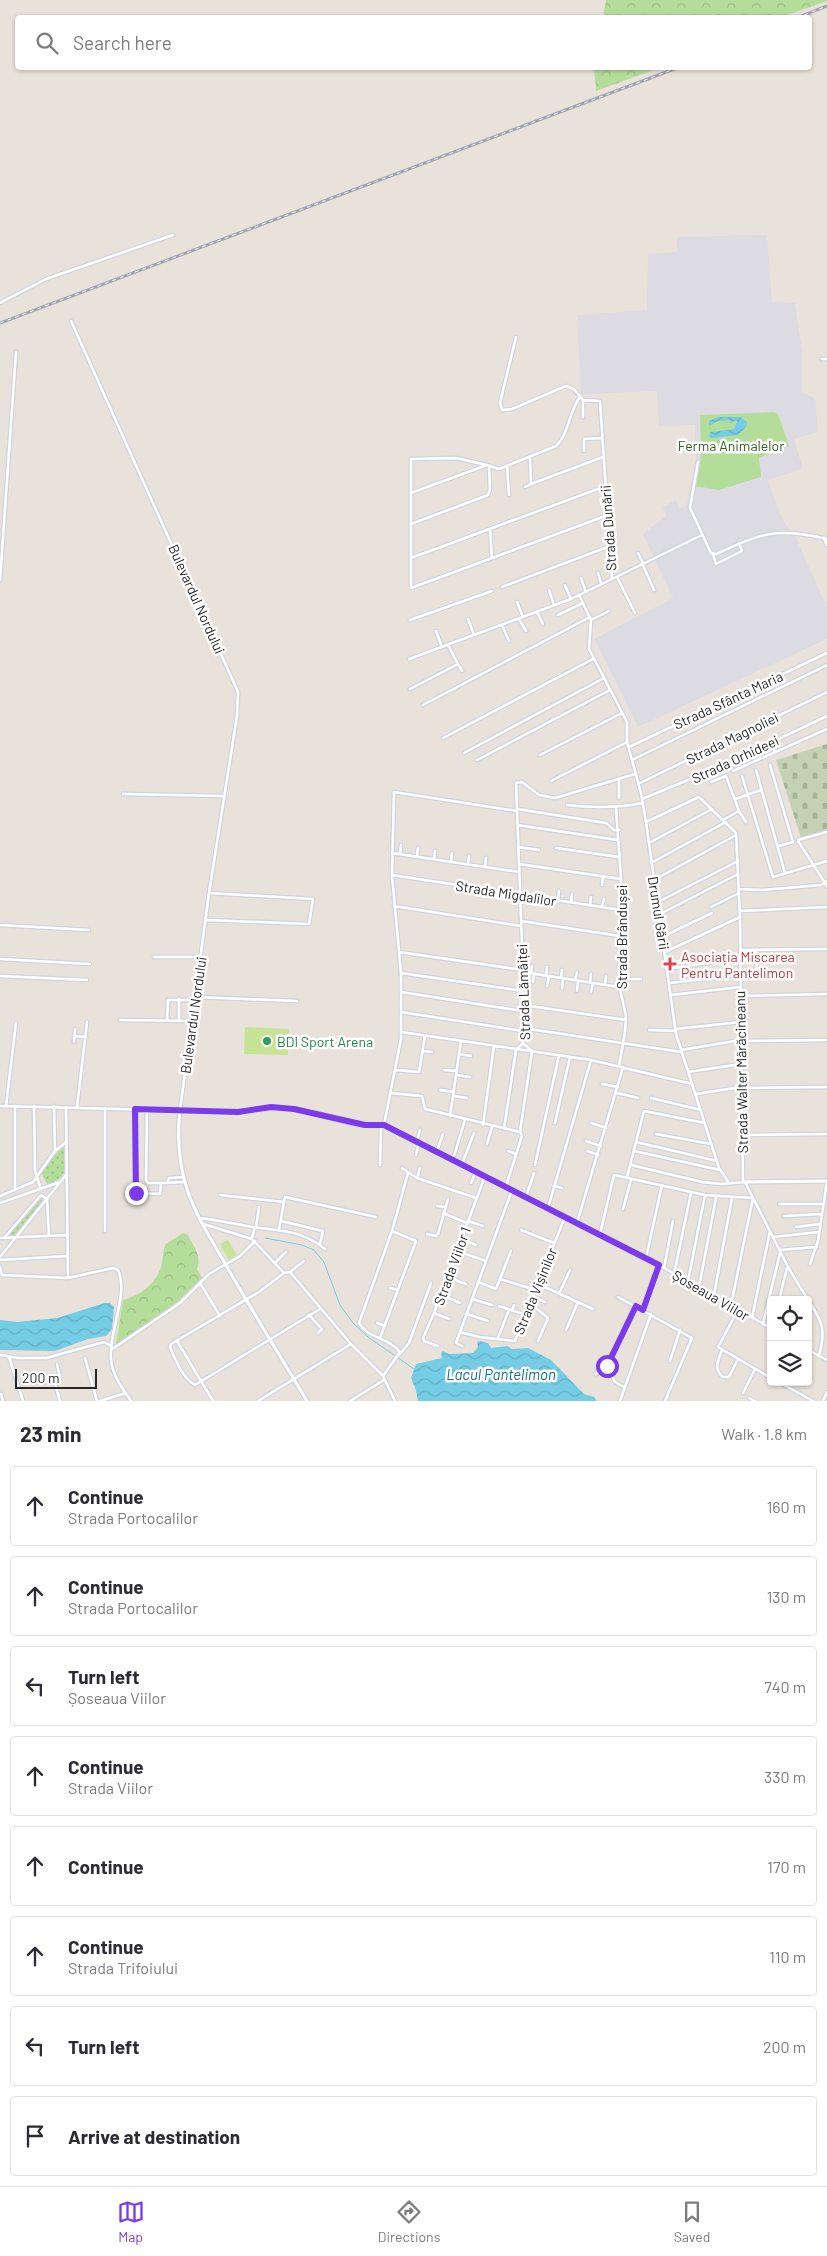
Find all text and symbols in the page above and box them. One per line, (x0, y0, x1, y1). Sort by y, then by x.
search box (15, 15, 812, 70)
icon: search (33, 29, 61, 57)
text: Search here (73, 31, 172, 54)
park label: Ferma Animalelor (678, 437, 784, 454)
street label: Strada Dunării (597, 485, 619, 571)
street label: Bulevardul Nordului (165, 542, 229, 656)
street label: Strada Sfânta Maria (671, 667, 785, 733)
street label: Strada Magnoliei (683, 708, 781, 768)
street label: Strada Orhideei (689, 731, 781, 787)
street label: Drumul Gării (645, 875, 673, 951)
street label: Strada Migdalilor (454, 877, 558, 909)
street label: Strada Brândușei (613, 885, 630, 989)
street label: Strada Lămâiței (513, 944, 533, 1040)
place label: Asociația Miscarea Pentru Pantelimon (681, 948, 795, 981)
street label: Bulevardul Nordului (176, 955, 210, 1075)
marker: Asociația Miscarea Pentru Pantelimon (663, 957, 677, 971)
street label: Strada Walter Mărăcineanu (731, 991, 751, 1153)
place label: BDI Sport Arena (277, 1033, 373, 1050)
marker: BDI Sport Arena (261, 1035, 273, 1047)
route end (125, 1182, 148, 1205)
street label: Strada Viilor 1 (430, 1225, 474, 1307)
street label: Strada Vișinilor (510, 1245, 560, 1337)
street label: Șoseaua Viilor (670, 1266, 752, 1324)
map controls (767, 1296, 812, 1386)
button: locate (767, 1296, 812, 1341)
button: layers (767, 1341, 812, 1386)
route start (596, 1355, 619, 1378)
water label: Lacul Pantelimon (446, 1365, 556, 1383)
scale bar (15, 1366, 98, 1389)
text: 200 m (22, 1369, 60, 1386)
text: 23 min (20, 1421, 81, 1446)
text: Walk · 1.8 km (721, 1424, 807, 1443)
text: Continue (68, 1485, 144, 1508)
icon: ahead (21, 1492, 49, 1520)
text: 160 m (767, 1497, 806, 1516)
text: Strada Portocalilor (68, 1508, 198, 1527)
text: Continue (68, 1575, 144, 1598)
icon: ahead (21, 1582, 49, 1610)
text: 130 m (767, 1587, 806, 1606)
text: Strada Portocalilor (68, 1598, 198, 1617)
text: Turn left (68, 1665, 139, 1688)
icon: left (21, 1672, 49, 1700)
text: 740 m (764, 1677, 806, 1696)
text: Șoseaua Viilor (68, 1688, 166, 1707)
text: Continue (68, 1755, 144, 1778)
icon: ahead (21, 1762, 49, 1790)
text: 330 m (764, 1767, 806, 1786)
text: Strada Viilor (68, 1778, 153, 1797)
icon: ahead (21, 1852, 49, 1880)
text: Continue (68, 1855, 144, 1878)
text: 170 m (767, 1857, 806, 1876)
text: Continue (68, 1935, 144, 1958)
icon: ahead (21, 1942, 49, 1970)
text: 110 m (769, 1947, 806, 1966)
text: Strada Trifoiului (68, 1958, 178, 1977)
icon: left (21, 2032, 49, 2060)
text: Turn left (68, 2035, 139, 2058)
text: 200 m (763, 2037, 806, 2056)
icon: arrive (21, 2122, 49, 2150)
text: Arrive at destination (68, 2125, 240, 2148)
tab: Map (117, 2198, 145, 2245)
tab: Directions (378, 2198, 440, 2245)
tab: Saved (674, 2198, 710, 2245)

